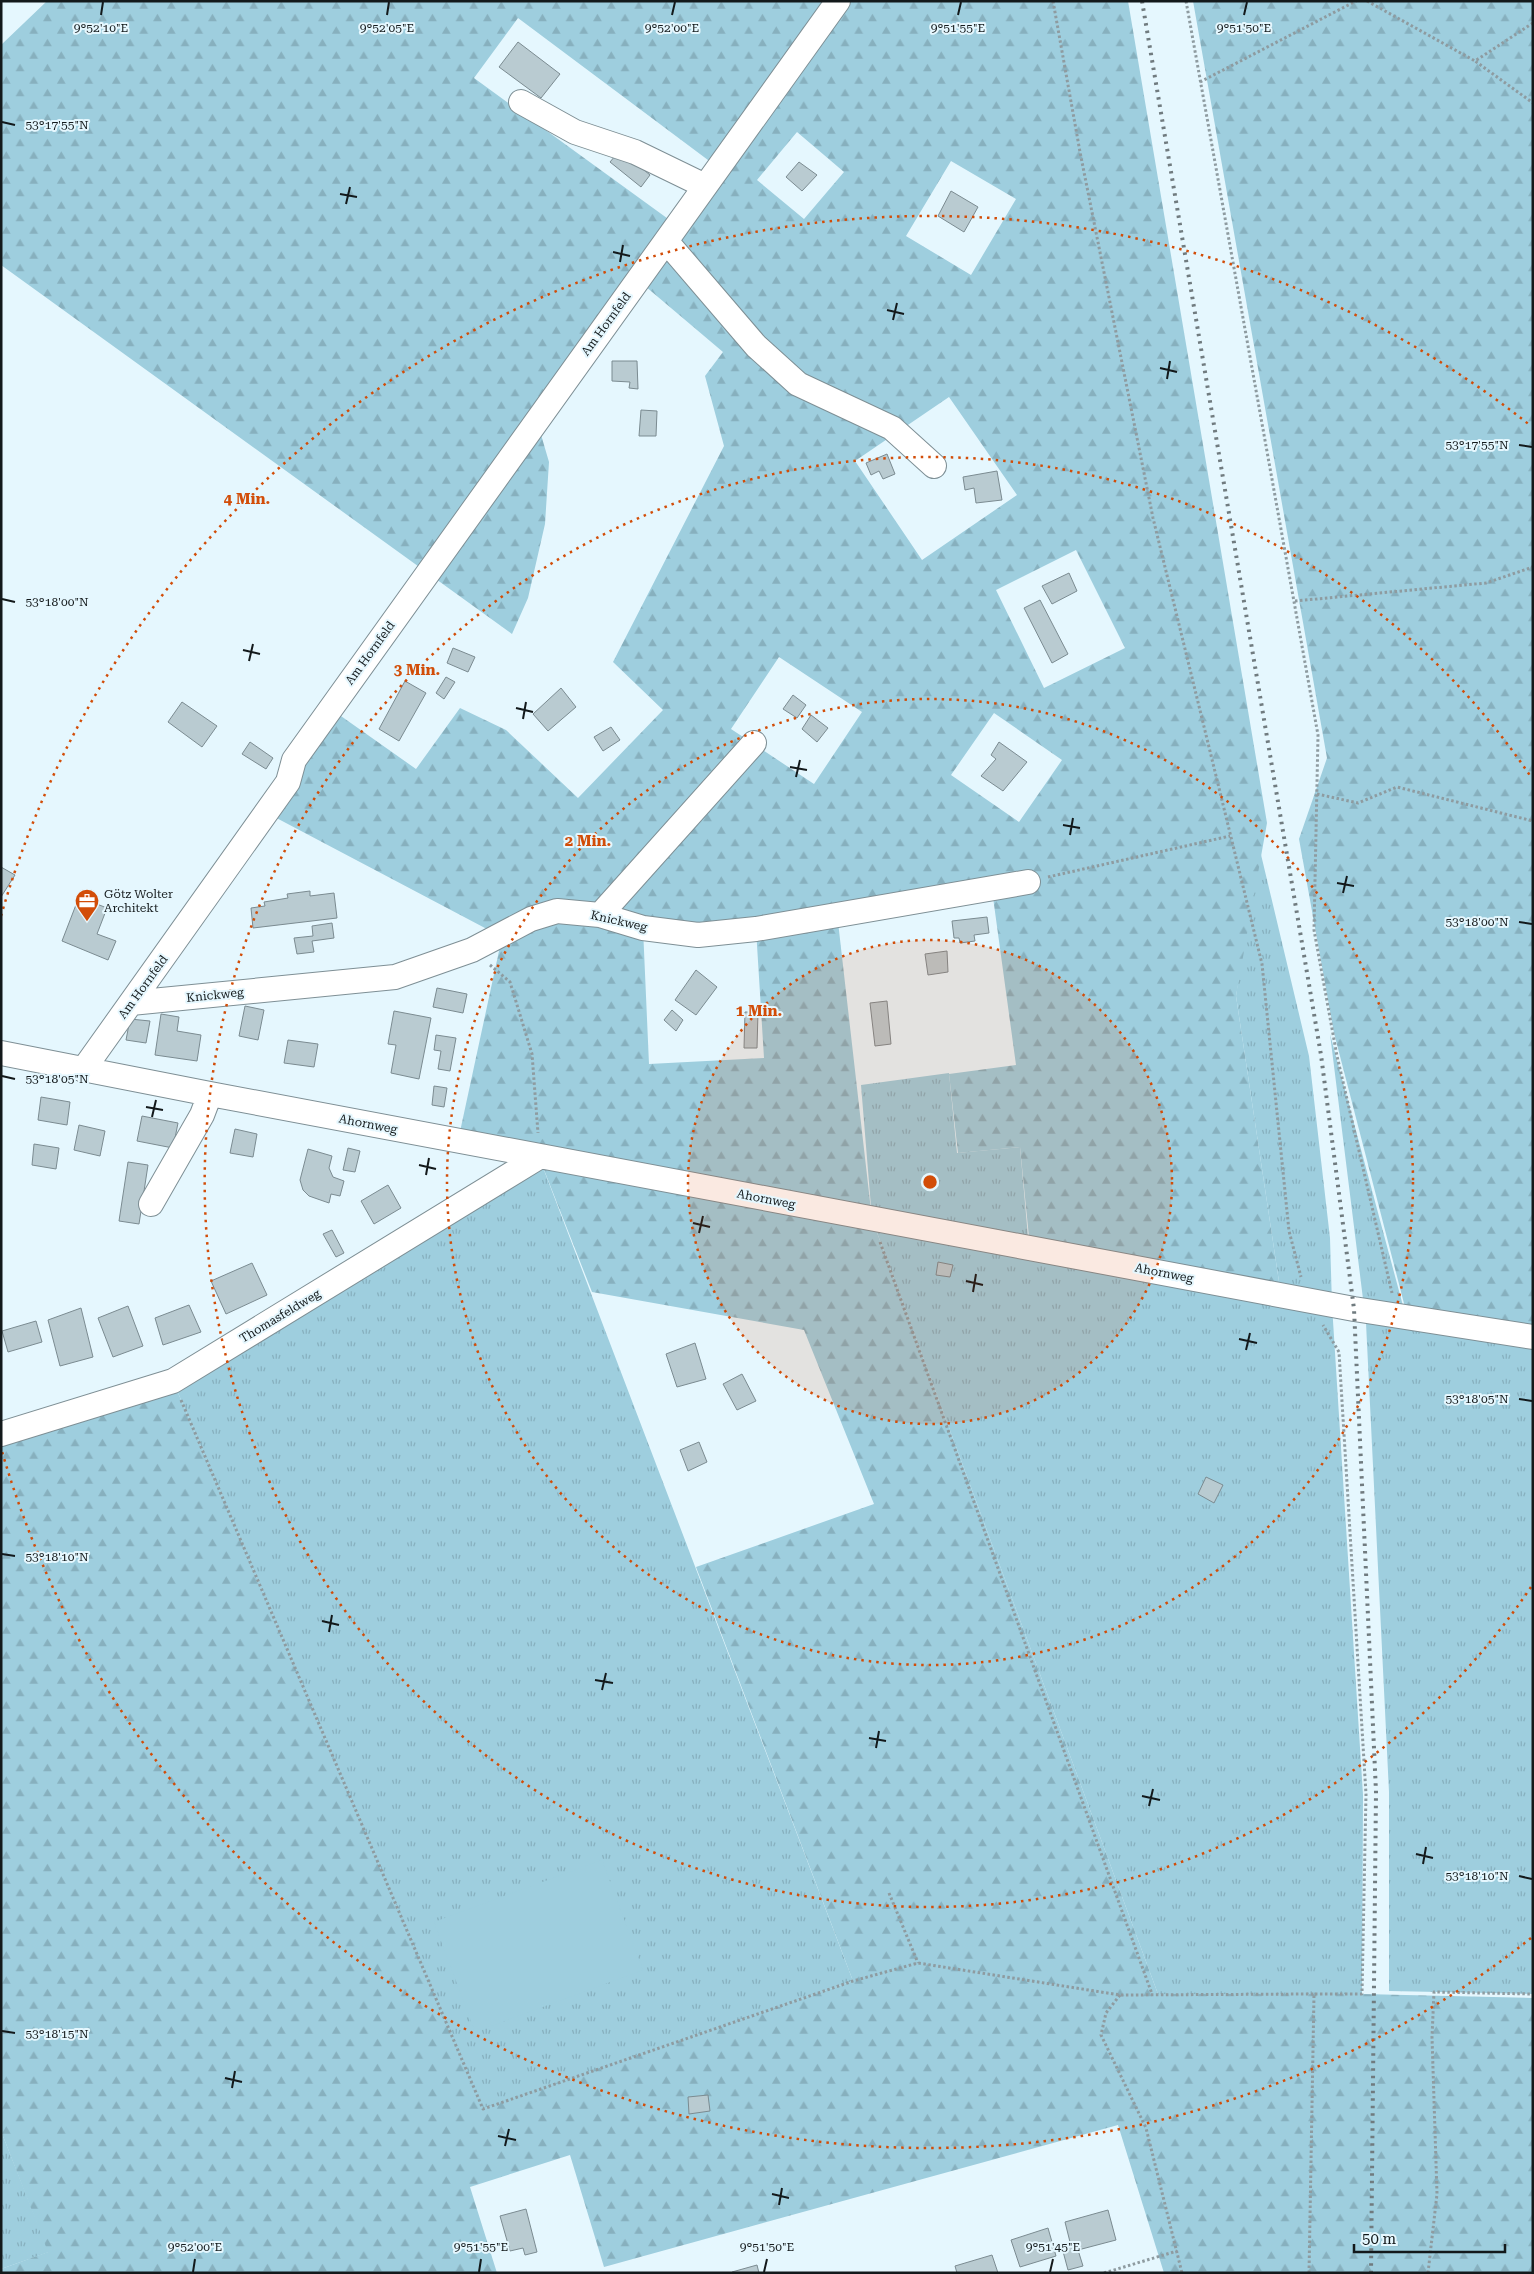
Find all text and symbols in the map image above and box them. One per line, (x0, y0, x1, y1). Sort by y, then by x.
text: 9°52'10"E (74, 21, 128, 35)
text: 9°52'05"E (360, 21, 414, 35)
text: 9°52'00"E (645, 21, 699, 35)
text: 9°51'55"E (931, 21, 985, 35)
text: 9°51'50"E (1217, 21, 1271, 35)
text: 53°17'55"N (25, 118, 89, 132)
street label: Am Hornfeld (578, 289, 634, 358)
text: 53°17'55"N (1445, 438, 1509, 452)
text: 4 Min. (224, 490, 270, 508)
text: 53°18'00"N (25, 595, 89, 609)
street label: Am Hornfeld (342, 618, 398, 687)
text: 3 Min. (394, 661, 440, 679)
text: 2 Min. (565, 832, 611, 850)
place label: Götz Wolter Architekt (104, 887, 173, 915)
office icon: Götz Wolter Architekt (74, 888, 100, 922)
street label: Knickweg (589, 908, 649, 934)
text: 53°18'00"N (1445, 915, 1509, 929)
street label: Am Hornfeld (115, 952, 171, 1021)
street label: Knickweg (186, 985, 245, 1005)
text: 1 Min. (736, 1002, 782, 1020)
text: 53°18'05"N (25, 1072, 89, 1086)
street label: Ahornweg (338, 1111, 399, 1137)
centre of rings (921, 1173, 939, 1191)
street label: Ahornweg (736, 1186, 797, 1212)
street label: Ahornweg (1134, 1260, 1195, 1286)
street label: Thomasfeldweg (237, 1286, 323, 1346)
text: 53°18'05"N (1445, 1392, 1509, 1406)
text: 53°18'10"N (25, 1550, 89, 1564)
text: 53°18'10"N (1445, 1869, 1509, 1883)
text: 53°18'15"N (25, 2027, 89, 2041)
scale bar (1354, 2222, 1505, 2254)
text: 50 m (1362, 2230, 1397, 2248)
text: 9°52'00"E (168, 2240, 222, 2254)
text: 9°51'55"E (454, 2240, 508, 2254)
text: 9°51'50"E (740, 2240, 794, 2254)
text: 9°51'45"E (1026, 2240, 1080, 2254)

